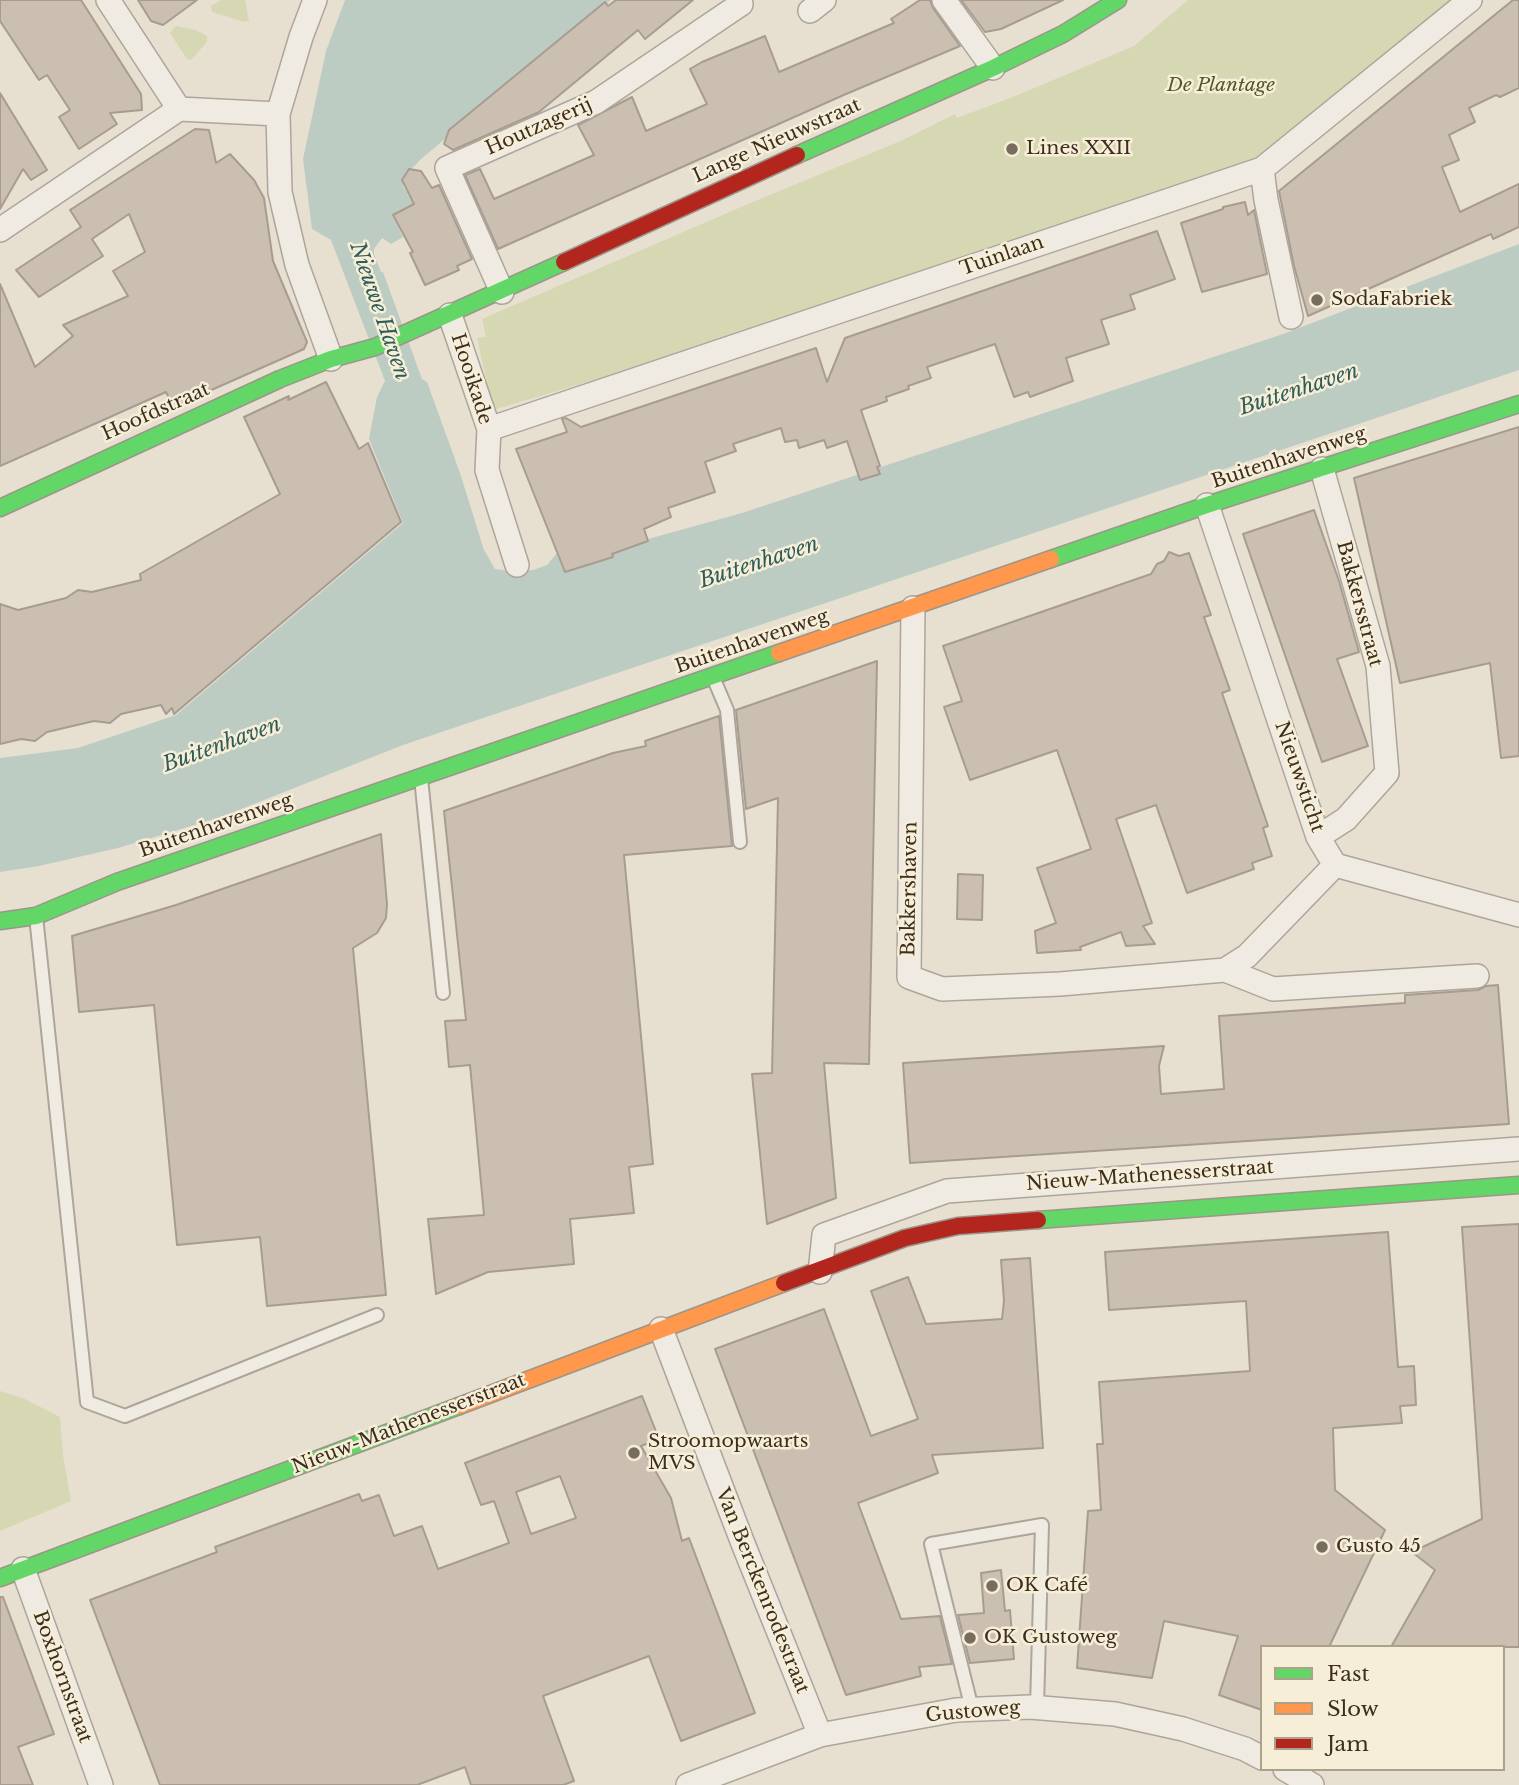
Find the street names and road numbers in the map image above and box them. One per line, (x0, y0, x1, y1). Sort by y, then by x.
street label: Houtzagerij (482, 93, 596, 161)
street label: Lange Nieuwstraat (690, 94, 864, 188)
street label: Tuinlaan (957, 231, 1047, 281)
street label: Hooikade (446, 331, 496, 427)
street label: Hoofdstraat (99, 378, 213, 446)
street label: Buitenhavenweg (1209, 422, 1369, 494)
street label: Bakkersstraat (1331, 539, 1387, 669)
street label: Buitenhavenweg (672, 605, 832, 679)
street label: Nieuwsticht (1269, 719, 1329, 835)
street label: Buitenhavenweg (136, 789, 296, 863)
street label: Bakkershaven (897, 821, 923, 957)
street label: Nieuw-Mathenesserstraat (1025, 1156, 1275, 1196)
street label: Nieuw-Mathenesserstraat (289, 1369, 529, 1479)
street label: Van Berckenrodestraat (710, 1485, 814, 1697)
street label: Boxhornstraat (28, 1608, 96, 1746)
street label: Gustoweg (925, 1696, 1021, 1728)

